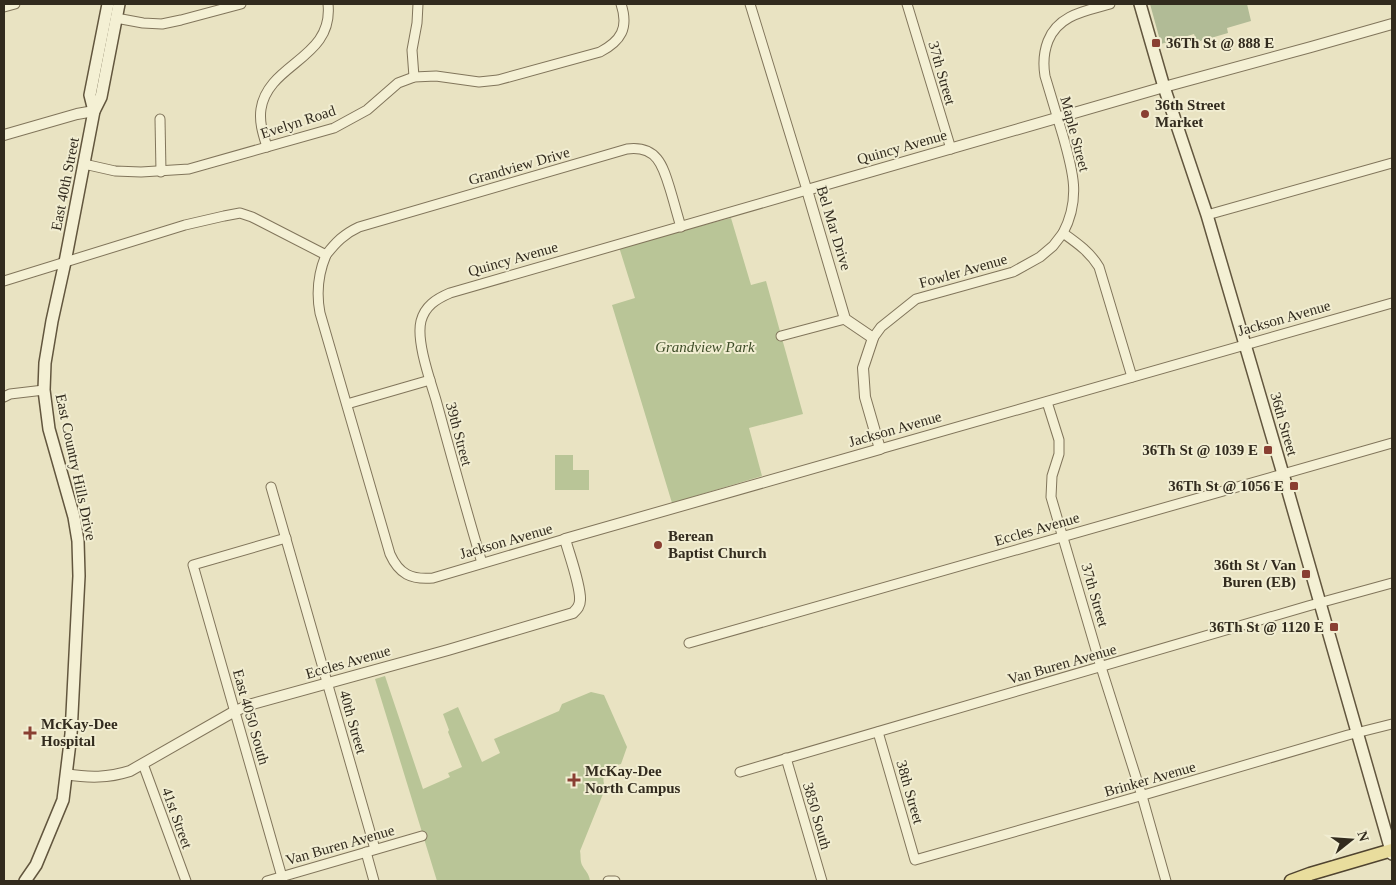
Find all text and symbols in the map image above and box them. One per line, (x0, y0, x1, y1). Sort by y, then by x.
place label: 36Th St @ 888 E (1166, 35, 1274, 51)
marker: 36Th St @ 888 E (1150, 37, 1162, 49)
street label: 37th Street (925, 39, 959, 107)
street label: Maple Street (1057, 95, 1093, 174)
place label: 36th Street Market (1155, 97, 1225, 130)
street label: Evelyn Road (258, 102, 338, 142)
marker: 36th Street Market (1139, 108, 1151, 120)
street label: Quincy Avenue (855, 126, 949, 167)
street label: East 40th Street (48, 135, 82, 232)
street label: Grandview Drive (467, 144, 572, 188)
street label: Bel Mar Drive (814, 184, 855, 272)
street label: Quincy Avenue (466, 238, 560, 279)
street label: Fowler Avenue (917, 251, 1009, 291)
street label: Jackson Avenue (1236, 297, 1333, 339)
park label: Grandview Park (655, 339, 755, 355)
street label: 36th Street (1267, 390, 1301, 458)
street label: East Country Hills Drive (53, 392, 99, 542)
street label: 39th Street (443, 400, 475, 468)
street label: Jackson Avenue (847, 408, 944, 450)
place label: 36Th St @ 1039 E (1142, 442, 1258, 458)
marker: 36Th St @ 1039 E (1262, 444, 1274, 456)
place label: 36Th St @ 1056 E (1168, 478, 1284, 494)
marker: 36Th St @ 1056 E (1288, 480, 1300, 492)
street label: Eccles Avenue (993, 509, 1082, 549)
street label: Jackson Avenue (458, 520, 555, 562)
place label: Berean Baptist Church (668, 528, 767, 561)
marker: Berean Baptist Church (652, 539, 664, 551)
place label: 36th St / Van Buren (EB) (1214, 557, 1297, 591)
street label: 37th Street (1078, 561, 1112, 629)
marker: 36th St / Van Buren (EB) (1300, 568, 1312, 580)
place label: 36Th St @ 1120 E (1209, 619, 1324, 635)
marker: 36Th St @ 1120 E (1328, 621, 1340, 633)
street label: Van Buren Avenue (1006, 641, 1118, 687)
street label: Eccles Avenue (304, 642, 393, 682)
street label: East 4050 South (230, 668, 272, 767)
street label: 40th Street (336, 688, 370, 756)
place label: McKay-Dee Hospital (41, 716, 118, 749)
marker: McKay-Dee Hospital (23, 726, 37, 740)
street label: 38th Street (893, 758, 927, 826)
street label: Brinker Avenue (1102, 758, 1198, 800)
place label: McKay-Dee North Campus (585, 763, 681, 796)
marker: McKay-Dee North Campus (567, 773, 581, 787)
street label: 3850 South (800, 781, 834, 852)
street label: 41st Street (159, 785, 196, 851)
north arrow (1326, 815, 1376, 865)
street label: Van Buren Avenue (284, 822, 396, 868)
text: N (1354, 829, 1372, 843)

